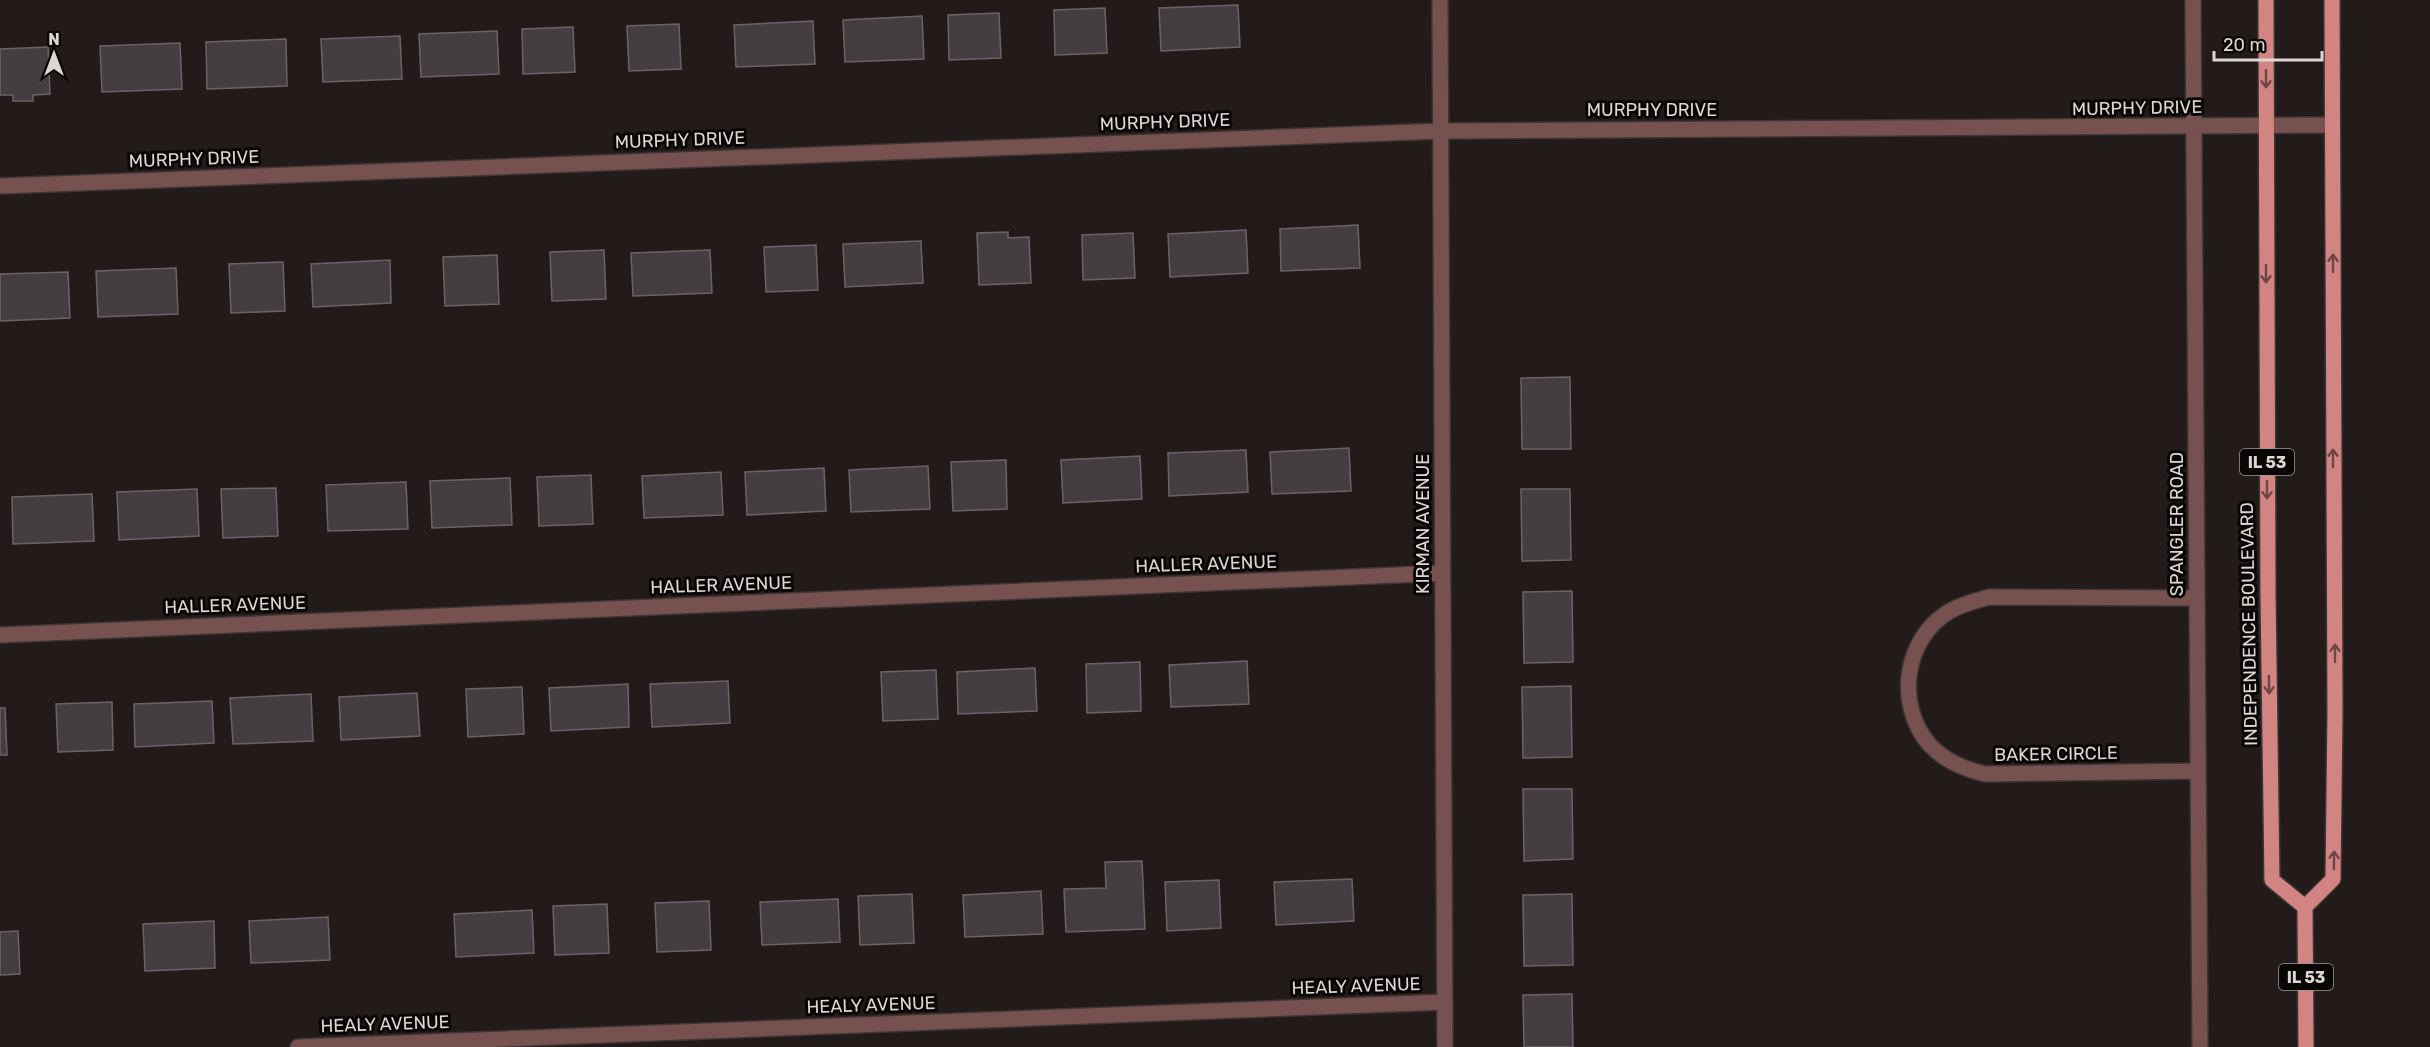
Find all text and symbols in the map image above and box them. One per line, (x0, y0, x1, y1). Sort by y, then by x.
north arrow (24, 24, 84, 84)
scale bar (2214, 24, 2322, 62)
text: N (48, 30, 60, 49)
text: 20 m (2223, 34, 2265, 56)
one-way arrow (2260, 69, 2272, 89)
street label: MURPHY DRIVE (2072, 96, 2202, 120)
street label: MURPHY DRIVE (1587, 99, 1717, 121)
street label: MURPHY DRIVE (1099, 109, 1231, 135)
street label: MURPHY DRIVE (614, 127, 746, 153)
street label: MURPHY DRIVE (128, 146, 260, 172)
one-way arrow (2327, 254, 2339, 274)
one-way arrow (2261, 264, 2272, 284)
road number: IL 53 (2240, 449, 2294, 475)
one-way arrow (2327, 449, 2339, 469)
street label: SPANGLER ROAD (2166, 452, 2188, 596)
street label: KIRMAN AVENUE (1412, 454, 1434, 594)
one-way arrow (2261, 480, 2273, 500)
street label: INDEPENDENCE BOULEVARD (2236, 502, 2262, 746)
street label: HALLER AVENUE (1135, 551, 1277, 577)
street label: HALLER AVENUE (650, 572, 792, 598)
street label: HALLER AVENUE (164, 592, 306, 618)
one-way arrow (2329, 644, 2341, 664)
one-way arrow (2263, 675, 2275, 695)
street label: BAKER CIRCLE (1994, 742, 2118, 766)
one-way arrow (2328, 851, 2339, 871)
road number: IL 53 (2279, 964, 2333, 990)
street label: HEALY AVENUE (1291, 973, 1421, 999)
street label: HEALY AVENUE (806, 992, 936, 1018)
street label: HEALY AVENUE (320, 1011, 450, 1037)

